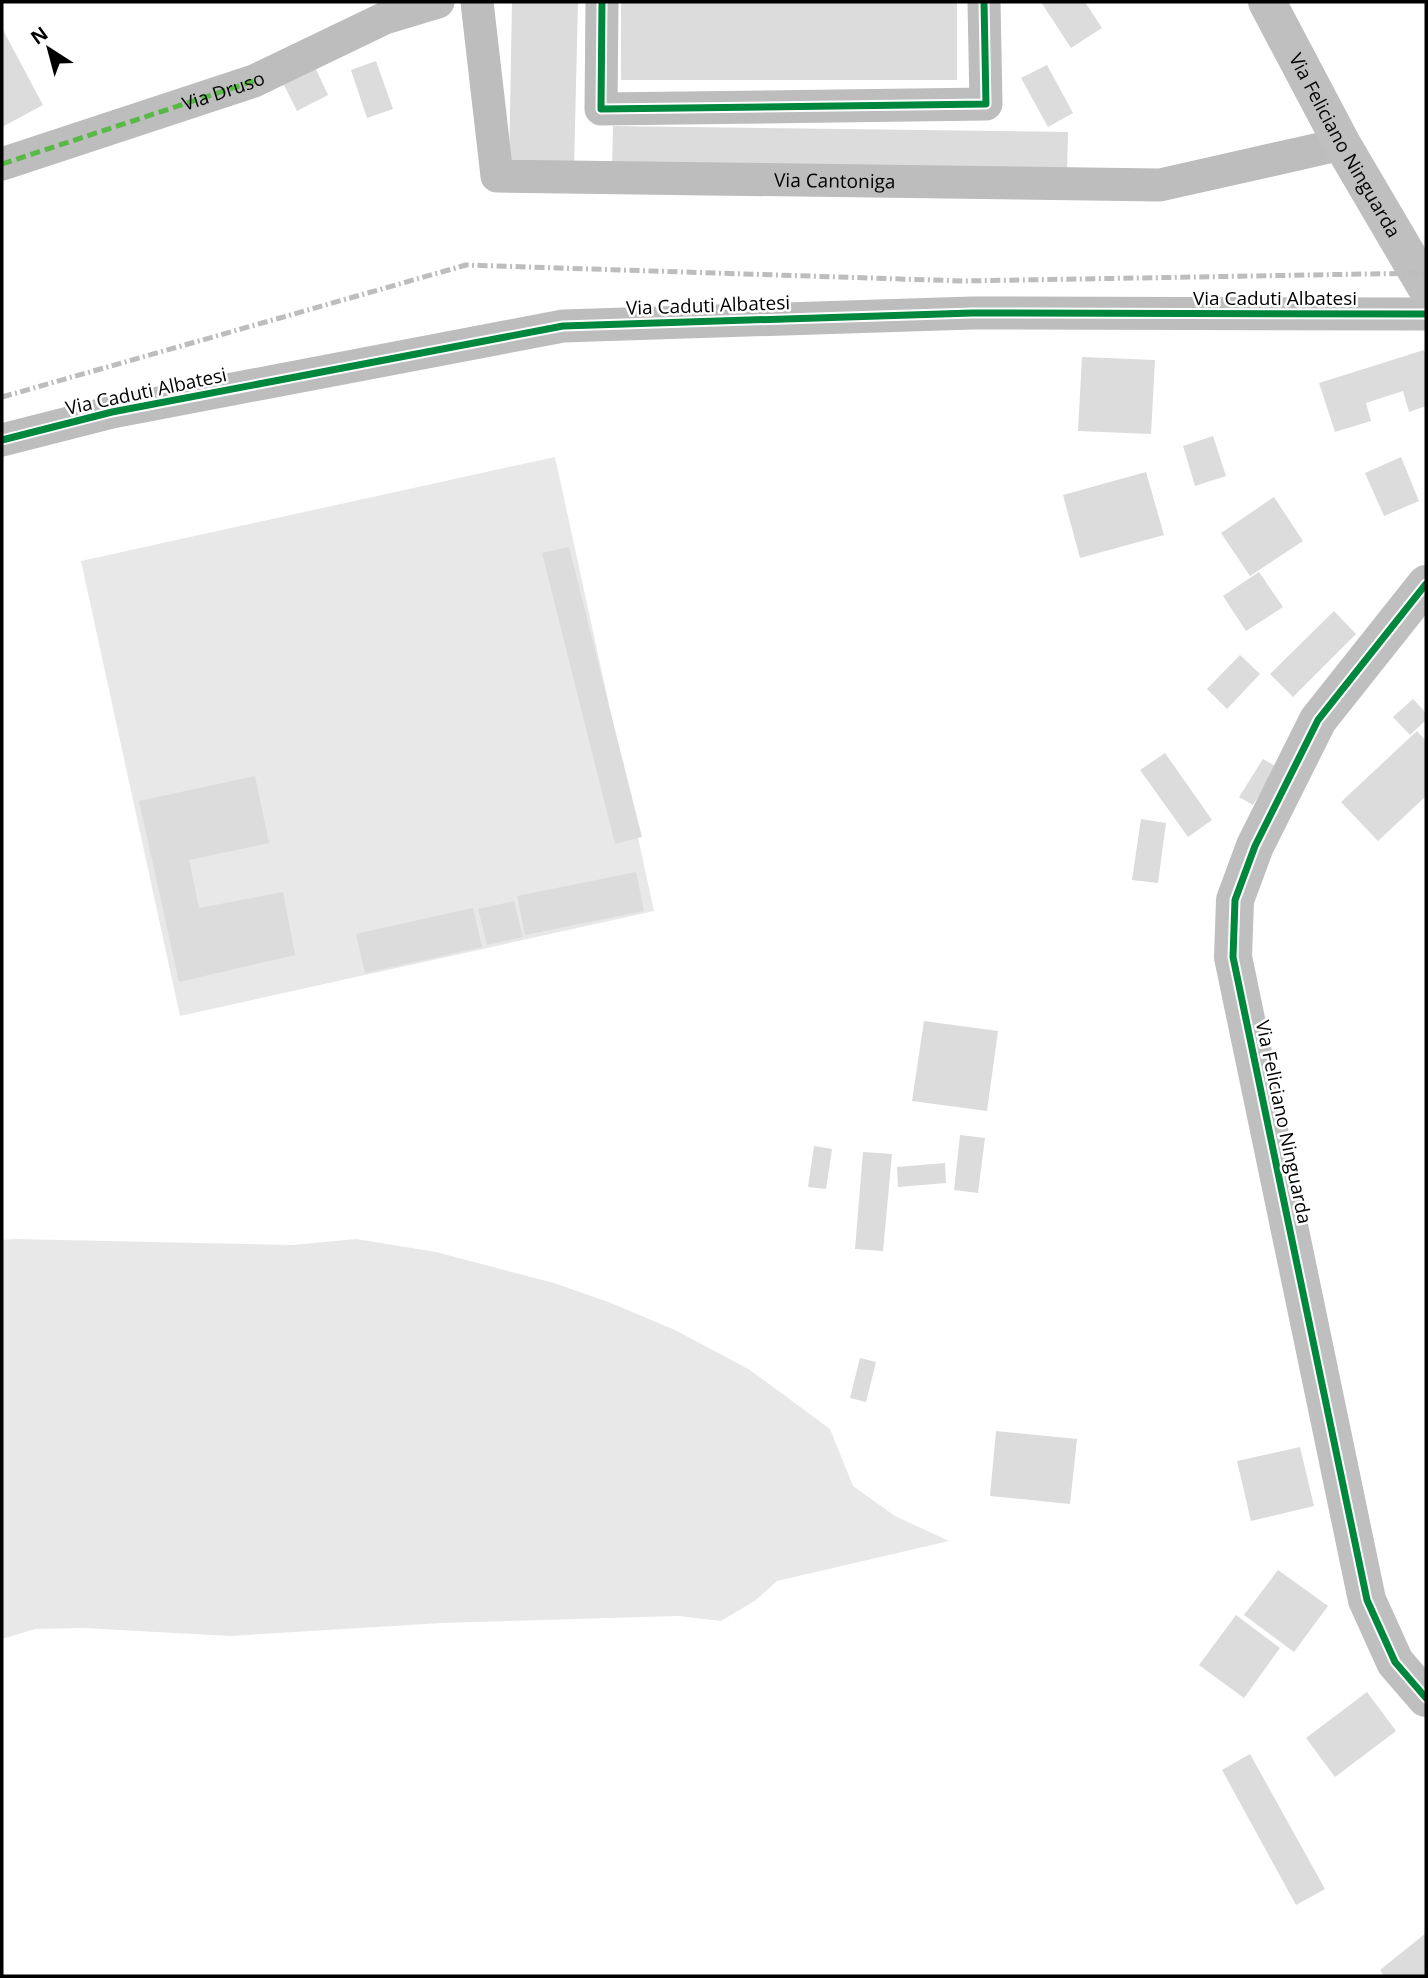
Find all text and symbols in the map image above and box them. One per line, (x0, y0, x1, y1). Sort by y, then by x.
north arrow (14, 14, 84, 84)
text: N (25, 20, 53, 50)
street label: Via Feliciano Ninguarda (1283, 48, 1407, 242)
street label: Via Druso (179, 65, 269, 117)
street label: Via Cantoniga (774, 167, 896, 194)
street label: Via Caduti Albatesi (1193, 285, 1357, 311)
street label: Via Caduti Albatesi (625, 289, 791, 321)
street label: Via Caduti Albatesi (63, 361, 229, 421)
street label: Via Feliciano Ninguarda (1250, 1018, 1318, 1226)

